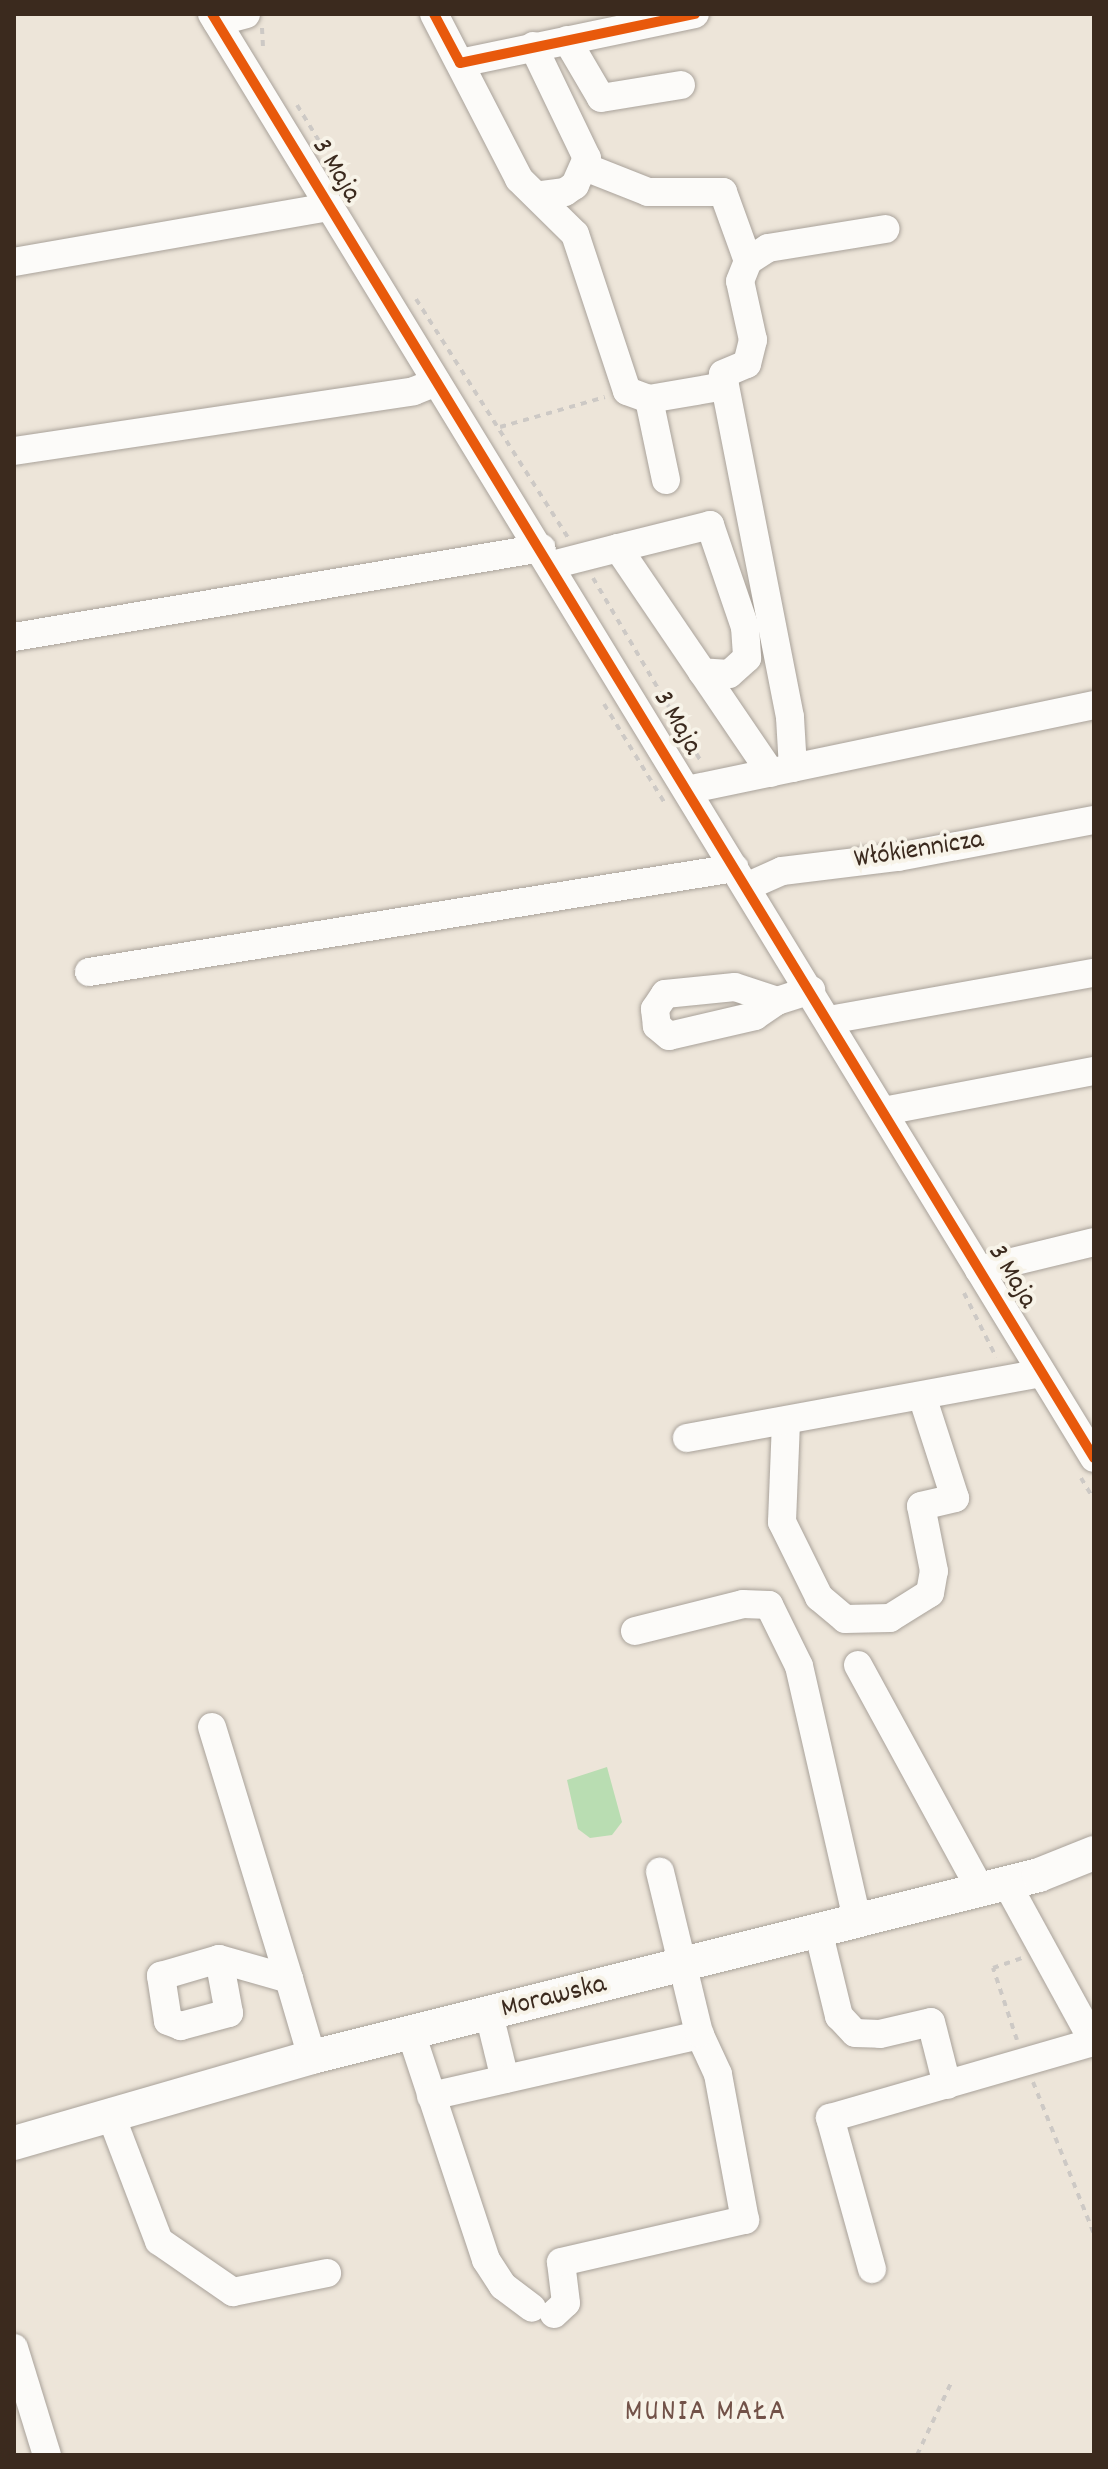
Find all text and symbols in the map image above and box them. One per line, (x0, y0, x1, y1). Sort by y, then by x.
street label: 3 Maja (303, 133, 367, 209)
street label: 3 Maja (644, 685, 708, 761)
street label: Włókiennicza (852, 824, 986, 878)
street label: 3 Maja (979, 1239, 1043, 1315)
street label: Morawska (498, 1969, 610, 2027)
district label: MUNIA MAŁA (625, 2396, 787, 2432)

